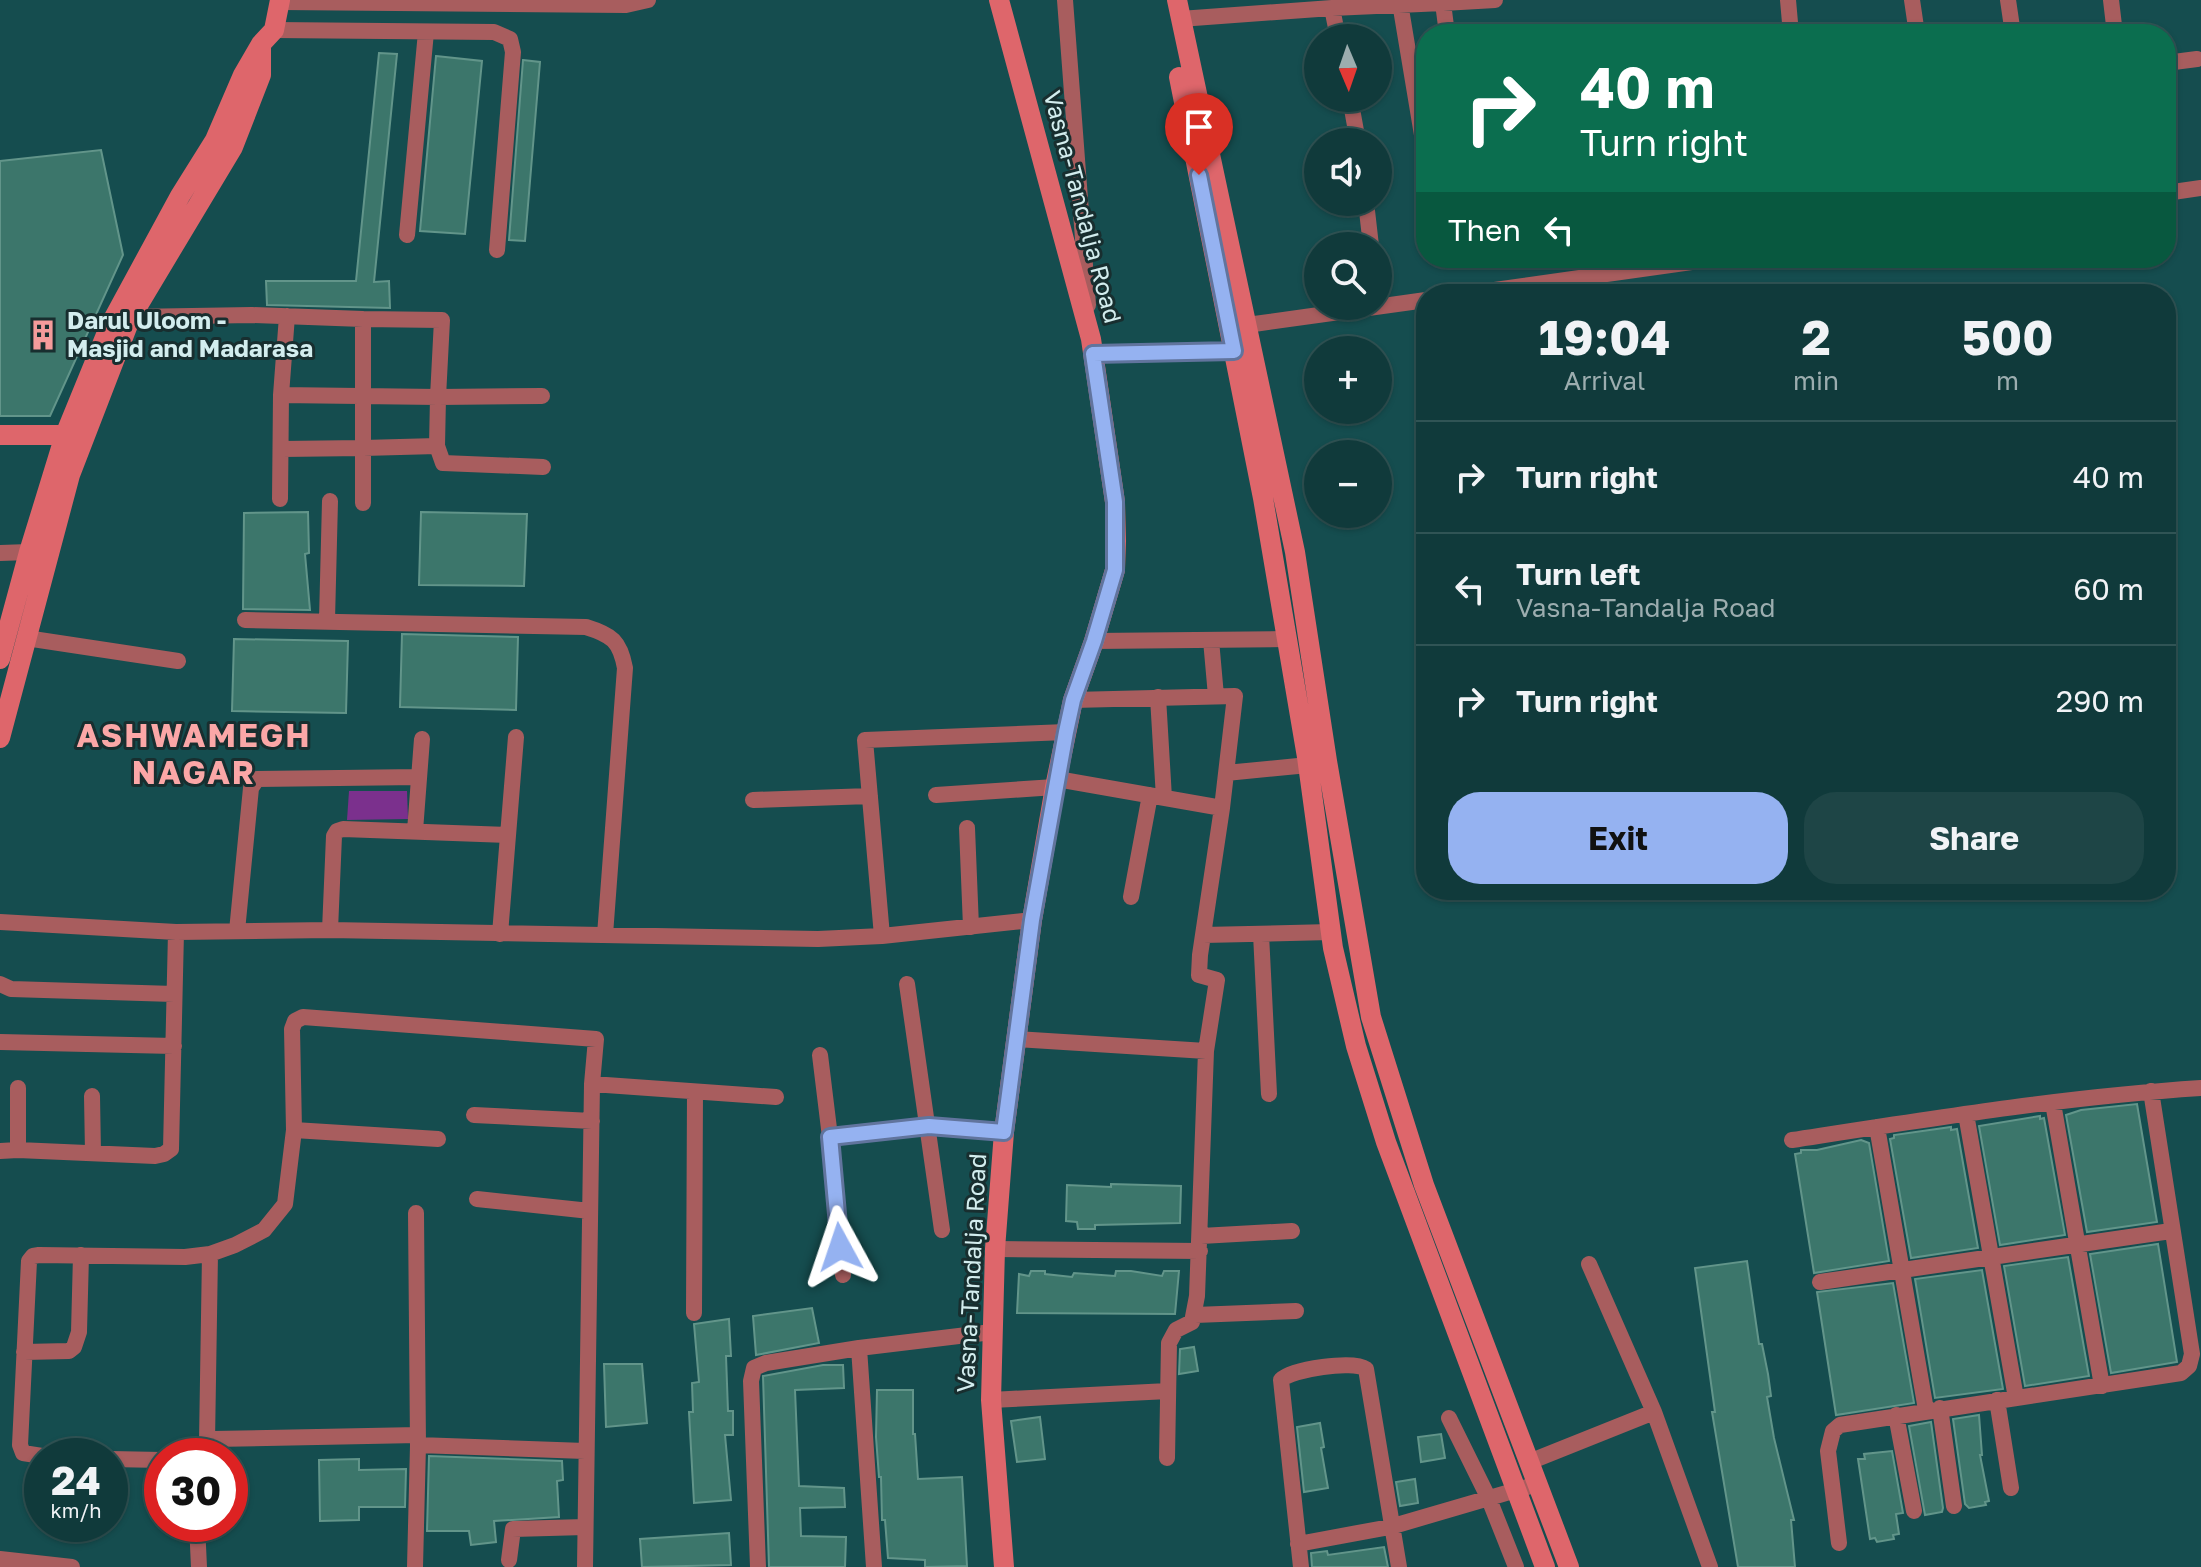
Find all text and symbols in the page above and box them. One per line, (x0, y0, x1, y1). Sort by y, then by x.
north arrow (1304, 24, 1392, 112)
map controls (1304, 24, 1392, 528)
text: 40 m (1580, 53, 1714, 120)
icon: right (1448, 56, 1552, 160)
street label: Vasna-Tandalja Road (1038, 87, 1128, 326)
pin (1165, 93, 1233, 175)
icon: arrive (1177, 105, 1221, 149)
text: Turn right (1580, 121, 1748, 164)
button: sound (1304, 128, 1392, 216)
icon: left (1537, 208, 1581, 252)
text: Then (1448, 212, 1521, 248)
button: search (1304, 232, 1392, 320)
place label: Darul Uloom - Masjid and Madarasa (67, 305, 313, 362)
text: 19:04 (1539, 308, 1670, 366)
text: 2 (1801, 308, 1831, 366)
text: 500 (1962, 308, 2053, 366)
building icon: Darul Uloom - Masjid and Madarasa (26, 318, 60, 352)
button: + (1304, 336, 1392, 424)
text: Arrival (1564, 365, 1645, 396)
text: min (1793, 365, 1839, 396)
text: m (1996, 365, 2019, 396)
button: − (1304, 440, 1392, 528)
icon: right (1448, 455, 1492, 499)
text: Turn right (1516, 459, 1658, 495)
text: 40 m (2073, 459, 2144, 495)
text: Turn left (1516, 556, 1641, 592)
icon: left (1448, 567, 1492, 611)
text: 60 m (2073, 571, 2144, 607)
text: Vasna-Tandalja Road (1516, 592, 1775, 623)
icon: right (1448, 679, 1492, 723)
text: Turn right (1516, 683, 1658, 719)
text: 290 m (2056, 683, 2144, 719)
district label: ASHWAMEGH NAGAR (76, 716, 312, 791)
button: Exit (1448, 792, 1788, 884)
button: Share (1804, 792, 2144, 884)
street label: Vasna-Tandalja Road (950, 1153, 991, 1393)
position arrow (798, 1205, 882, 1289)
speed limit sign: 30 (144, 1438, 248, 1542)
text: 24 (51, 1456, 101, 1504)
text: km/h (51, 1498, 101, 1522)

